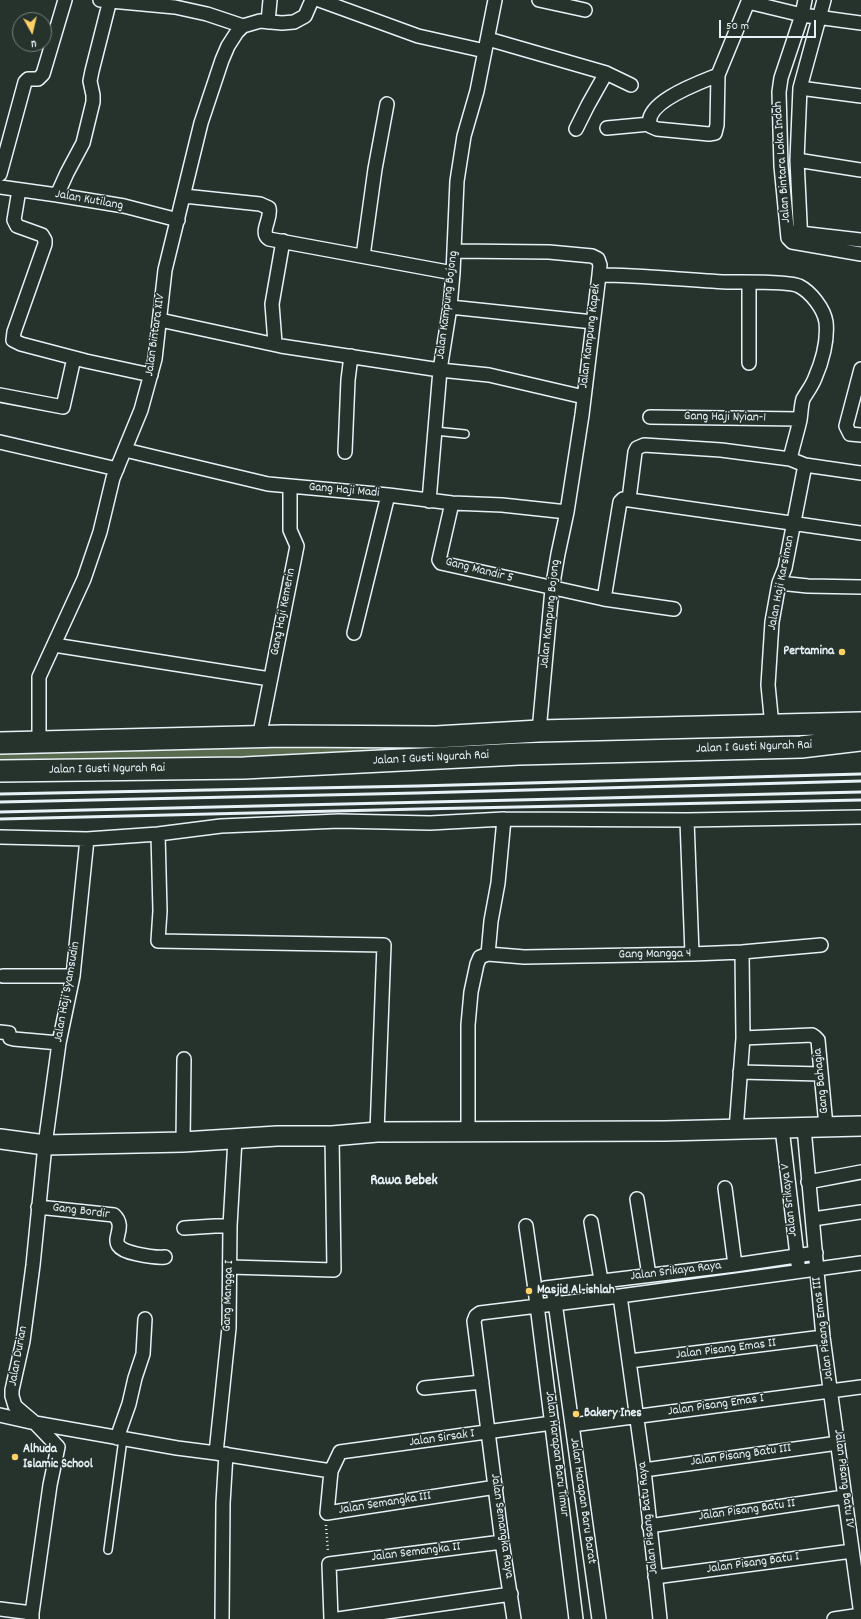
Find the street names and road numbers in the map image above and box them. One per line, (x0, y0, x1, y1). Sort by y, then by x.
street label: Jalan Bintara Loka Indah (771, 101, 795, 223)
street label: Jalan Kutilang (54, 187, 124, 215)
street label: Jalan Kampung Bojong (434, 250, 462, 360)
street label: Jalan Kampung Kapek (577, 283, 605, 389)
street label: Jalan Bintara XIV (142, 293, 170, 377)
street label: Gang Haji Nyian-1 (684, 409, 766, 427)
street label: Gang Haji Madi (308, 480, 380, 502)
street label: Jalan Haji Karsiman (765, 534, 799, 632)
street label: Gang Mandir 5 (443, 555, 515, 587)
street label: Jalan Kampung Bojong (538, 559, 564, 669)
street label: Gang Haji Kemerin (268, 567, 300, 657)
street label: Jalan I Gusti Ngurah Rai (696, 738, 812, 758)
street label: Jalan I Gusti Ngurah Rai (373, 748, 489, 770)
street label: Jalan I Gusti Ngurah Rai (49, 761, 165, 779)
street label: Jalan Haji Syamsudin (51, 940, 85, 1044)
street label: Gang Mangga 4 (618, 947, 692, 963)
street label: Gang Bahagia (811, 1047, 833, 1115)
street label: Jalan Srikaya V (778, 1162, 802, 1238)
street label: Gang Bordir (52, 1201, 110, 1223)
street label: Jalan Srikaya Raya (630, 1259, 722, 1285)
street label: Gang Mangga I (220, 1260, 238, 1332)
street label: Jalan Pisang Emas III (810, 1276, 838, 1382)
street label: Jalan Durian (6, 1325, 32, 1387)
street label: Jalan Pisang Emas II (675, 1336, 777, 1364)
street label: Jalan Harapan Baru Timur (541, 1390, 571, 1518)
street label: Jalan Pisang Emas I (667, 1392, 765, 1420)
street label: Jalan Sirsak I (408, 1427, 476, 1451)
street label: Jalan Pisang Batu IV (829, 1429, 857, 1529)
street label: Jalan Harapan Baru Barat (565, 1437, 599, 1565)
street label: Jalan Pisang Batu III (690, 1441, 792, 1471)
street label: Jalan Pisang Batu Raya (635, 1461, 663, 1575)
street label: Jalan Semangka Raya (486, 1473, 516, 1579)
street label: Jalan Semangka III (338, 1489, 432, 1519)
street label: Jalan Pisang Batu II (698, 1497, 796, 1525)
street label: Jalan Semangka II (371, 1540, 461, 1566)
street label: Jalan Pisang Batu I (706, 1550, 800, 1578)

